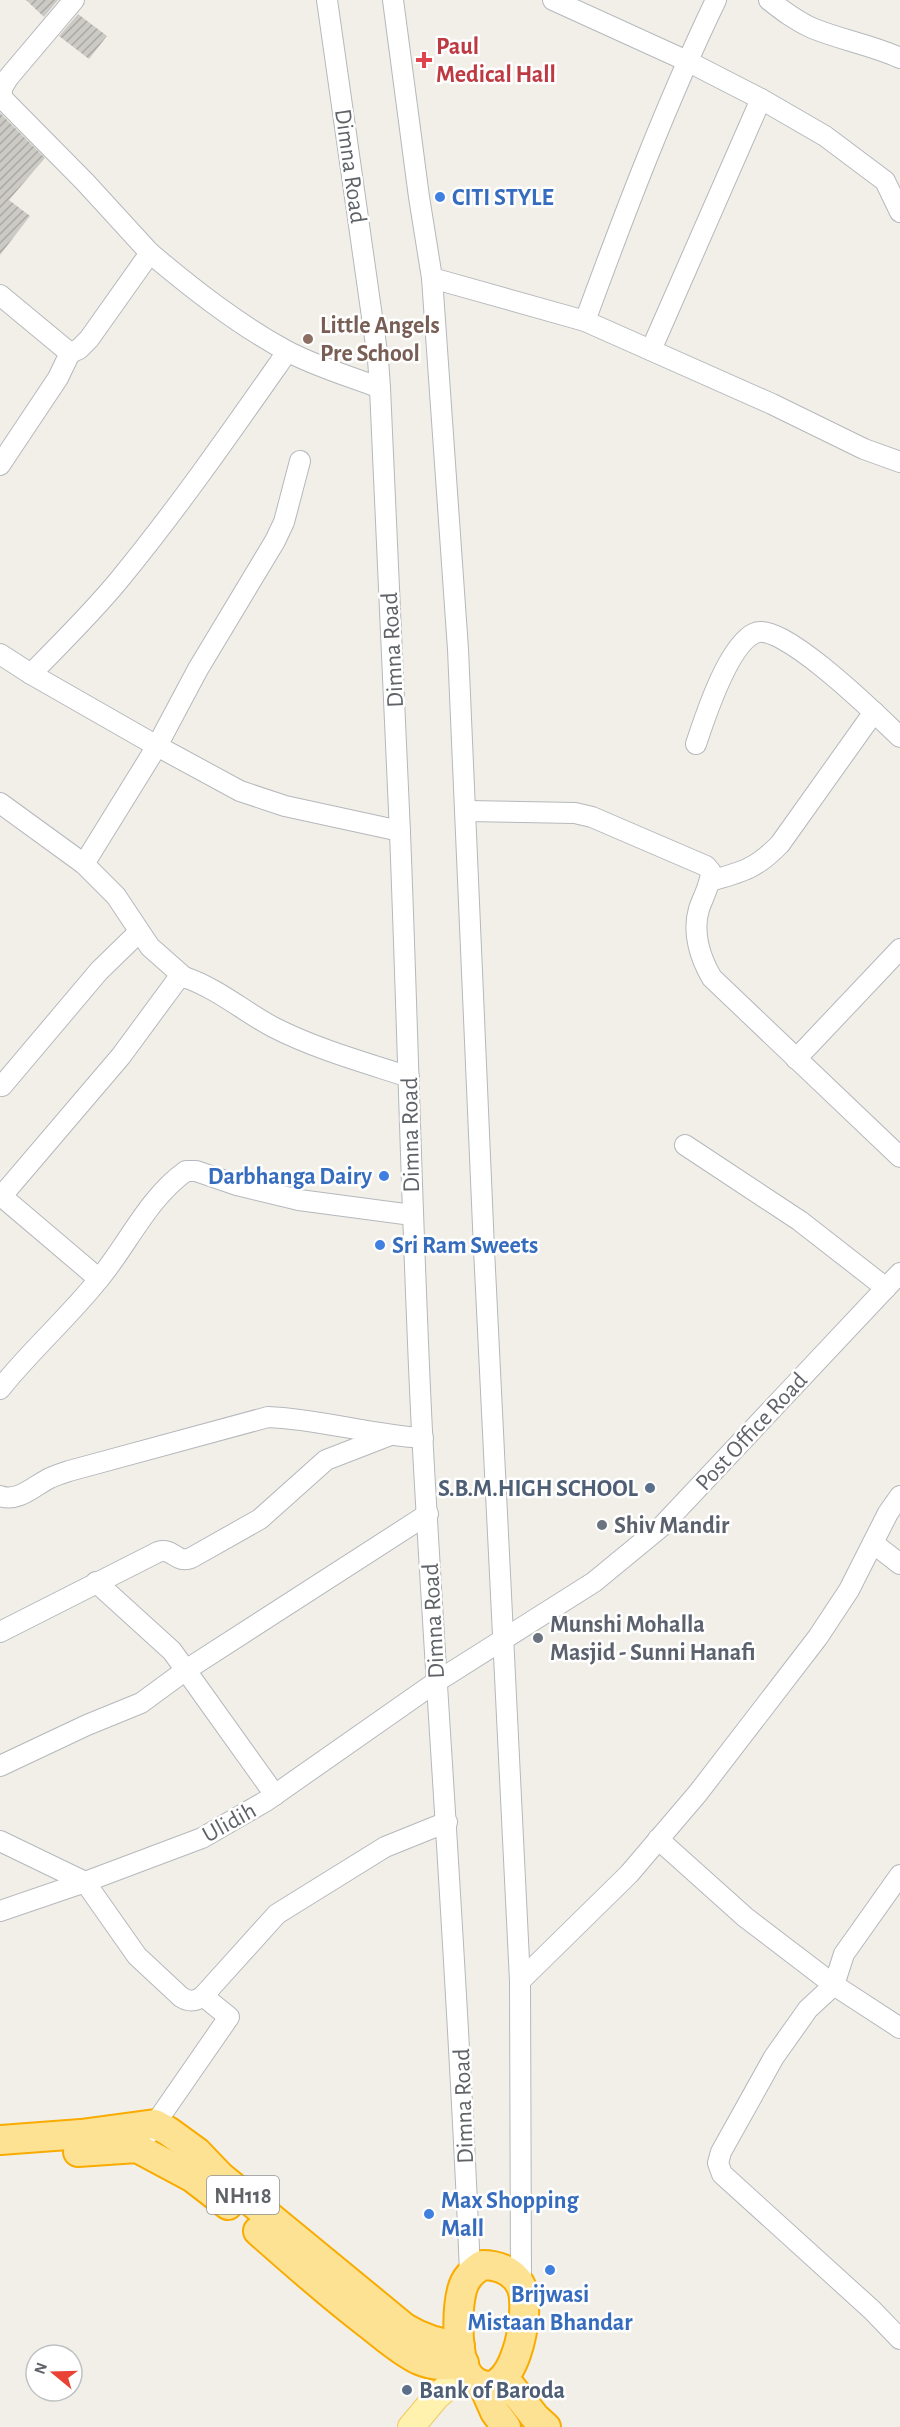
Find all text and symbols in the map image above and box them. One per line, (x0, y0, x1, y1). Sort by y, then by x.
place label: Paul Medical Hall (436, 35, 556, 87)
marker: Paul Medical Hall (417, 53, 431, 67)
street label: Dimna Road (330, 107, 370, 225)
place label: CITI STYLE (452, 186, 554, 210)
marker: CITI STYLE (433, 190, 447, 204)
place label: Little Angels Pre School (320, 314, 440, 366)
marker: Little Angels Pre School (301, 332, 315, 346)
street label: Dimna Road (378, 592, 408, 708)
street label: Dimna Road (398, 1077, 424, 1193)
place label: Darbhanga Dairy (208, 1165, 372, 1189)
marker: Darbhanga Dairy (377, 1169, 391, 1183)
place label: Sri Ram Sweets (392, 1234, 538, 1258)
marker: Sri Ram Sweets (373, 1238, 387, 1252)
street label: Post Office Road (691, 1368, 812, 1495)
place label: S.B.M.HIGH SCHOOL (438, 1477, 639, 1501)
marker: S.B.M.HIGH SCHOOL (643, 1481, 657, 1495)
place label: Shiv Mandir (614, 1514, 730, 1538)
marker: Shiv Mandir (595, 1518, 609, 1532)
street label: Dimna Road (419, 1563, 449, 1679)
place label: Munshi Mohalla Masjid - Sunni Hanafi (550, 1613, 756, 1665)
marker: Munshi Mohalla Masjid - Sunni Hanafi (531, 1631, 545, 1645)
street label: Ulidih (199, 1798, 260, 1847)
street label: Dimna Road (450, 2048, 478, 2164)
road number: NH118 (207, 2176, 279, 2214)
place label: Max Shopping Mall (441, 2189, 579, 2241)
marker: Max Shopping Mall (422, 2207, 436, 2221)
marker: Brijwasi Mistaan Bhandar (543, 2263, 557, 2277)
place label: Brijwasi Mistaan Bhandar (467, 2283, 633, 2335)
north arrow (24, 2343, 84, 2403)
text: N (31, 2361, 50, 2376)
place label: Bank of Baroda (419, 2379, 565, 2403)
marker: Bank of Baroda (400, 2383, 414, 2397)

